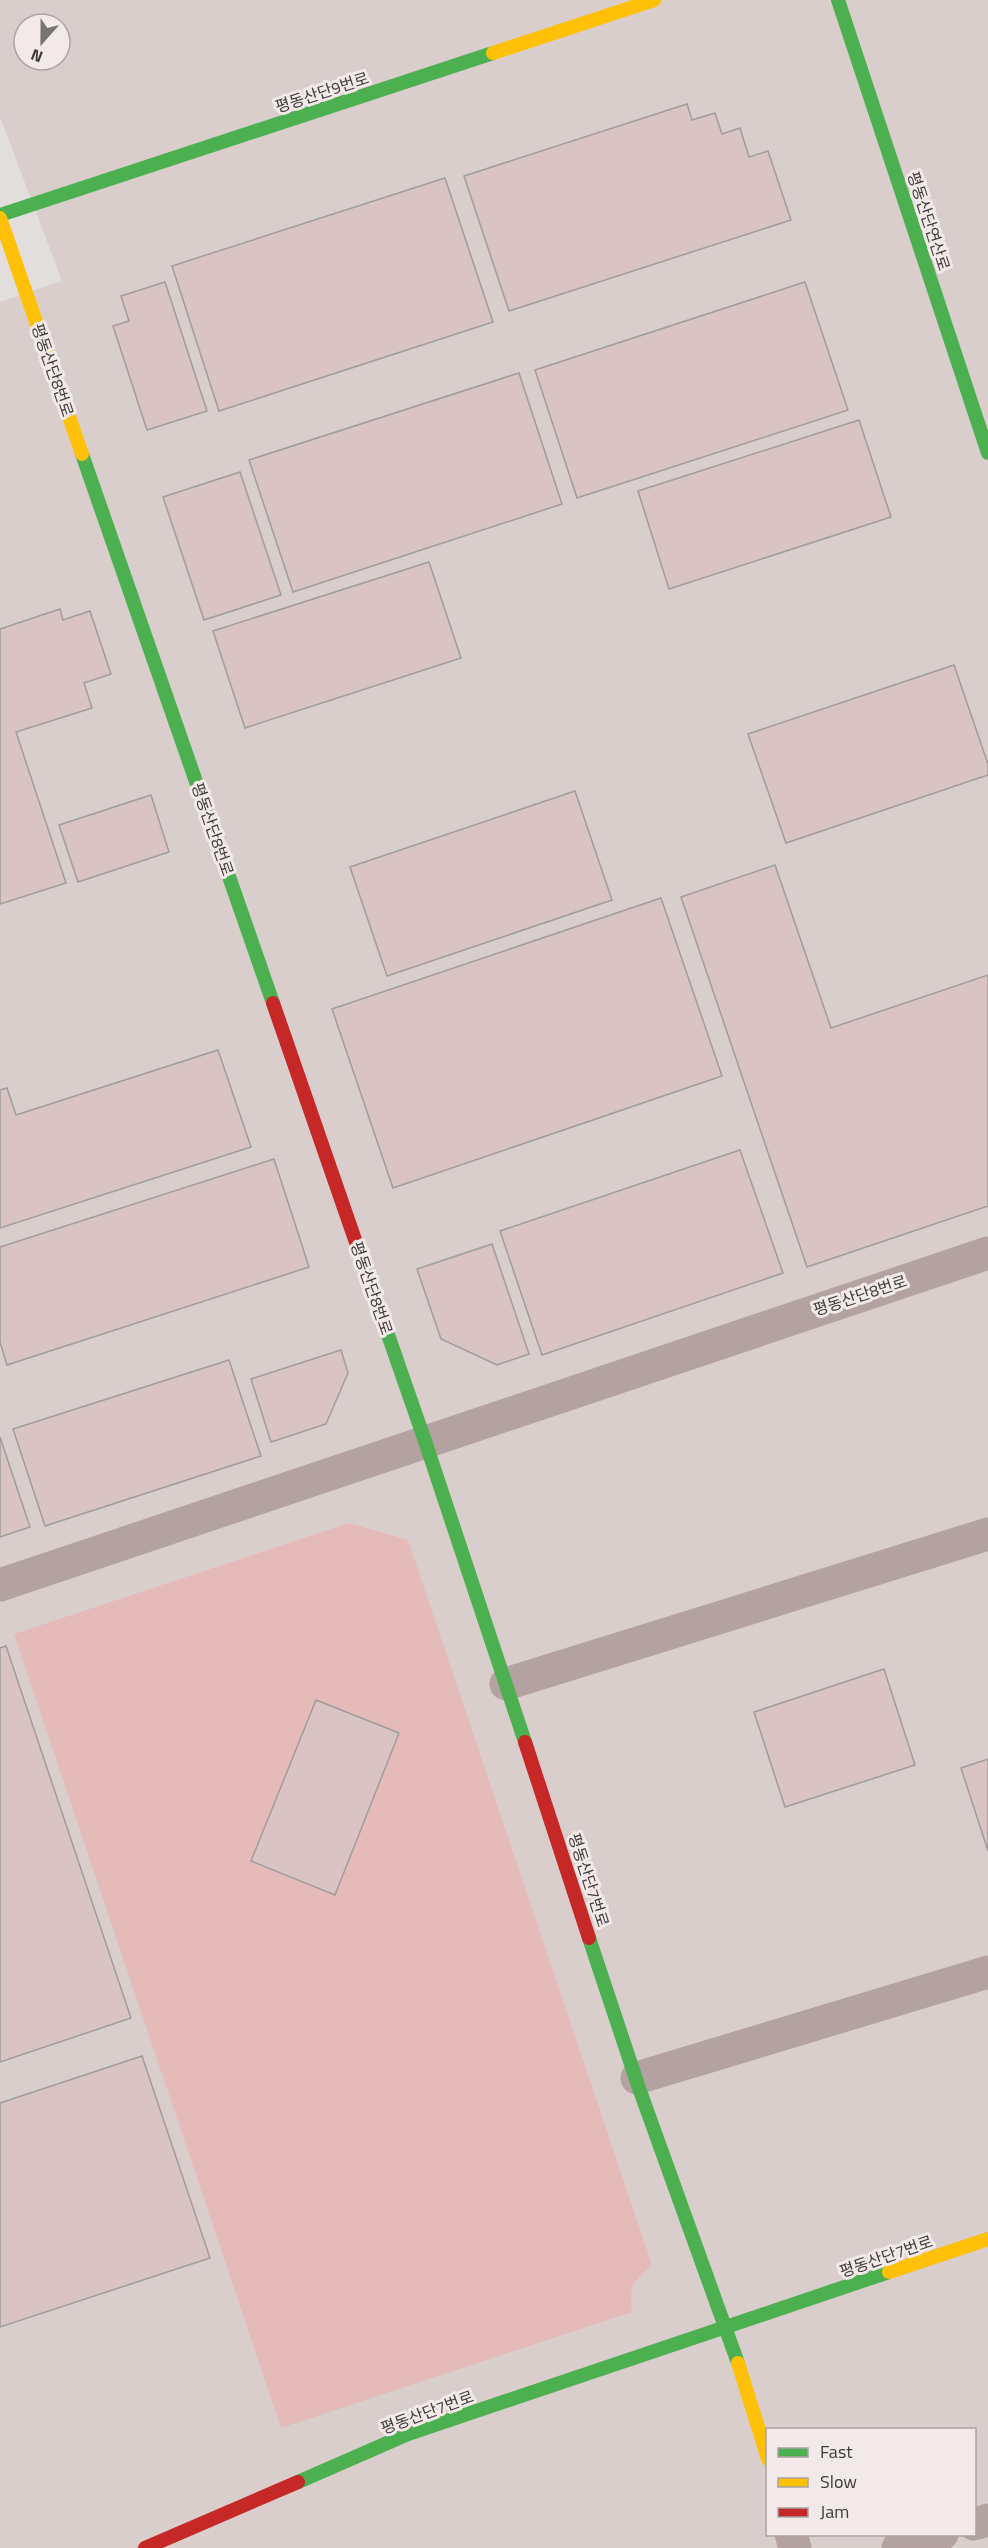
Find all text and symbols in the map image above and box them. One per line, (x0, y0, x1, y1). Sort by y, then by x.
north arrow (12, 12, 72, 72)
text: N (27, 43, 46, 69)
street label: 평동산단9번로 (272, 65, 372, 118)
street label: 평동산단연산로 (902, 168, 956, 274)
street label: 평동산단8번로 (26, 320, 80, 420)
street label: 평동산단8번로 (186, 779, 240, 879)
street label: 평동산단8번로 (345, 1238, 399, 1338)
street label: 평동산단8번로 (810, 1268, 910, 1321)
street label: 평동산단7번로 (563, 1830, 616, 1930)
street label: 평동산단7번로 (836, 2229, 936, 2283)
street label: 평동산단7번로 (377, 2384, 477, 2440)
legend (766, 2428, 976, 2536)
text: Fast (820, 2438, 853, 2465)
text: Slow (820, 2468, 857, 2495)
text: Jam (820, 2498, 849, 2525)

